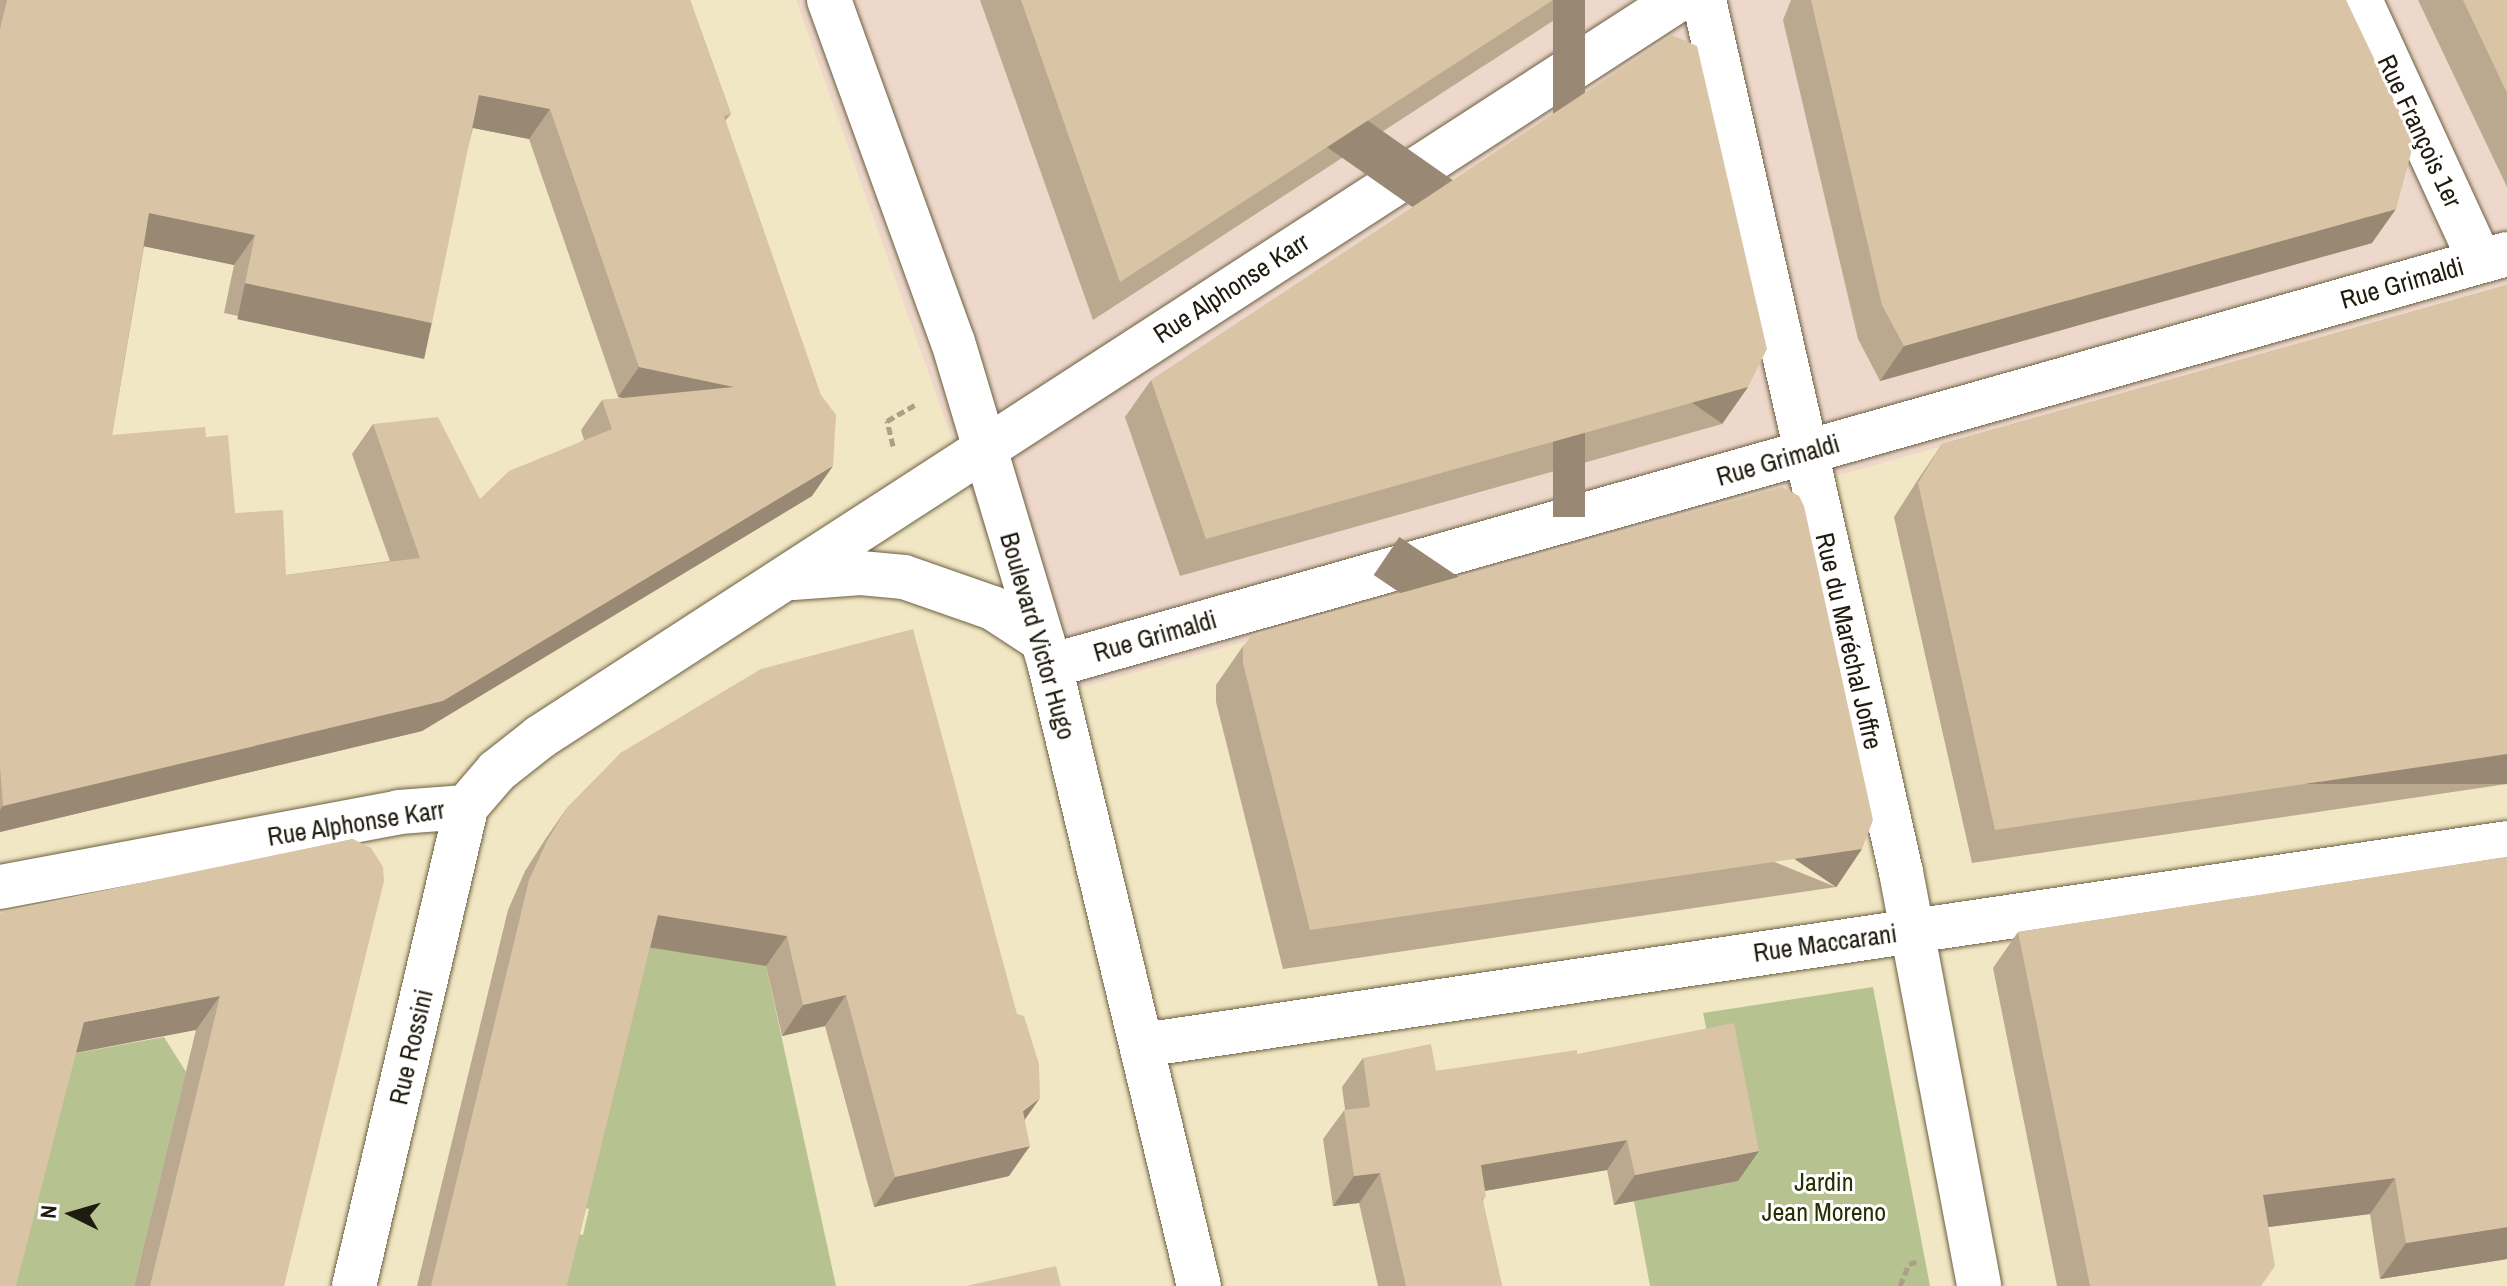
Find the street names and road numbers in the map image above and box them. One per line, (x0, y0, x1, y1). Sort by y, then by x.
street label: Rue François 1er (2371, 50, 2469, 212)
street label: Rue Alphonse Karr (1147, 226, 1315, 350)
street label: Rue Grimaldi (2337, 251, 2467, 315)
street label: Rue Grimaldi (1713, 428, 1843, 492)
street label: Boulevard Victor Hugo (993, 529, 1083, 743)
street label: Rue du Maréchal Joffre (1809, 530, 1889, 752)
street label: Rue Grimaldi (1090, 604, 1220, 668)
street label: Rue Alphonse Karr (265, 794, 447, 852)
street label: Rue Maccarani (1751, 917, 1899, 969)
street label: Rue Rossini (383, 986, 439, 1108)

